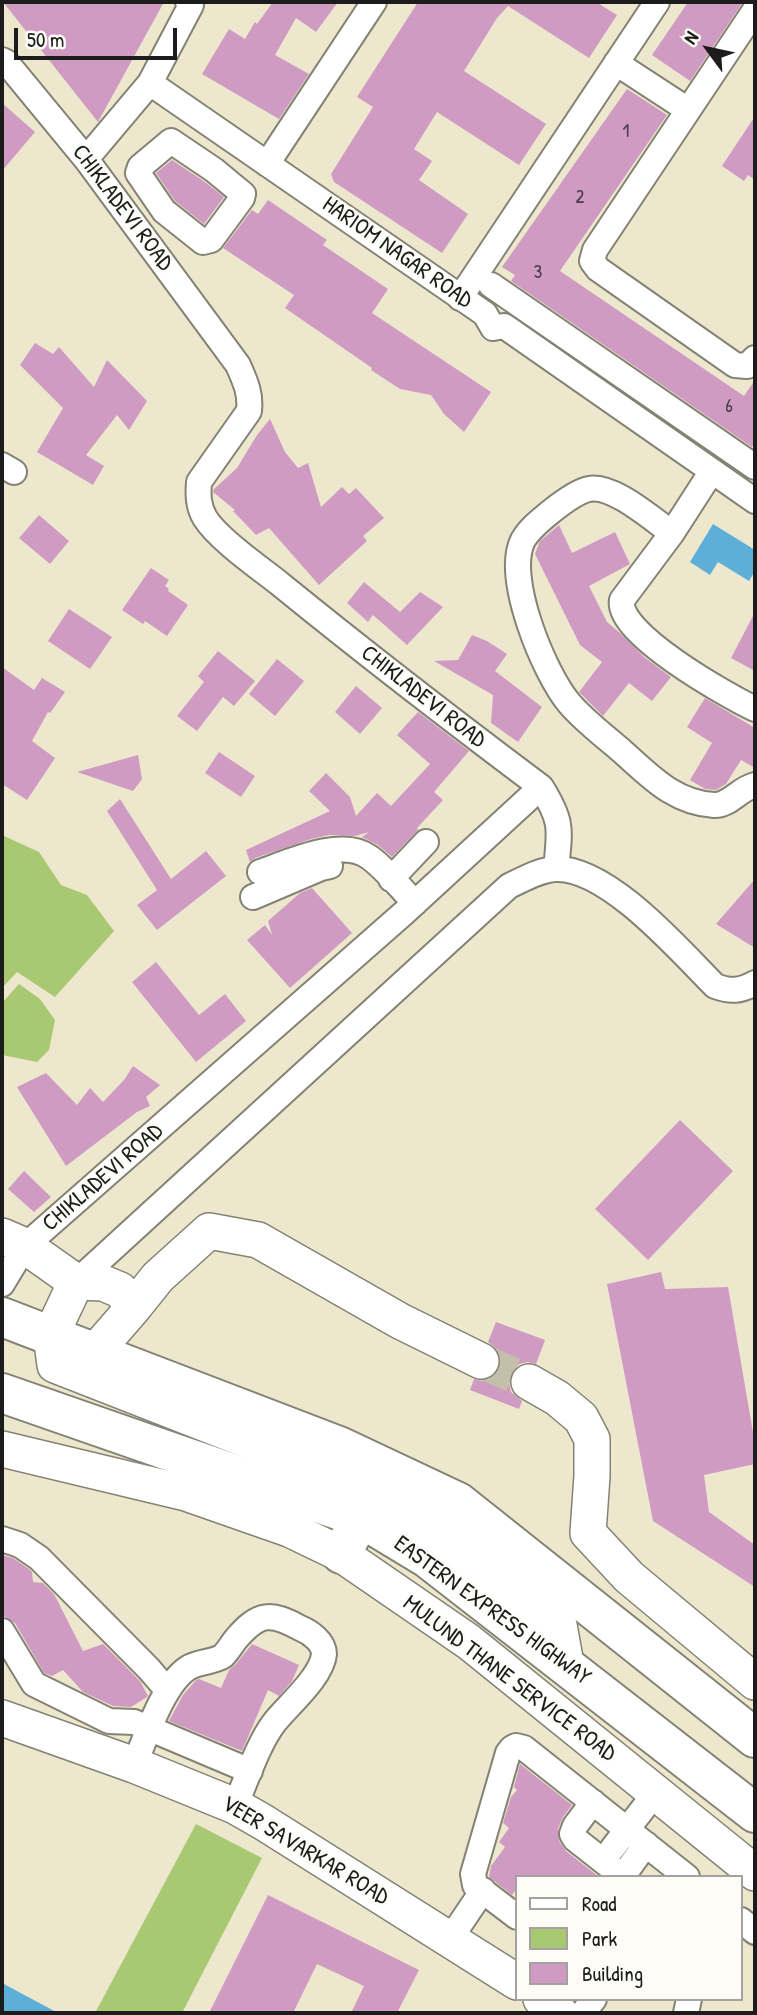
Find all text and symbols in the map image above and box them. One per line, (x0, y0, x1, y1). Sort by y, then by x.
scale bar (18, 14, 180, 58)
north arrow (673, 14, 743, 84)
text: 50 m (27, 25, 64, 54)
text: N (677, 26, 704, 49)
house number: 1 (623, 121, 629, 143)
street label: CHIKLADEVI ROAD (66, 140, 178, 276)
house number: 2 (576, 187, 584, 209)
street label: HARIOM NAGAR ROAD (317, 191, 477, 315)
house number: 3 (534, 262, 542, 284)
house number: 6 (725, 396, 733, 418)
street label: CHIKLADEVI ROAD (355, 640, 491, 754)
street label: CHIKLADEVI ROAD (37, 1118, 169, 1238)
street label: EASTERN EXPRESS HIGHWAY (388, 1530, 596, 1692)
street label: MULUND THANE SERVICE ROAD (397, 1590, 621, 1768)
street label: VEER SAVARKAR ROAD (217, 1790, 393, 1912)
legend (516, 1875, 743, 2001)
text: Road (582, 1889, 616, 1918)
text: Park (582, 1924, 617, 1953)
text: Building (582, 1959, 643, 1988)

